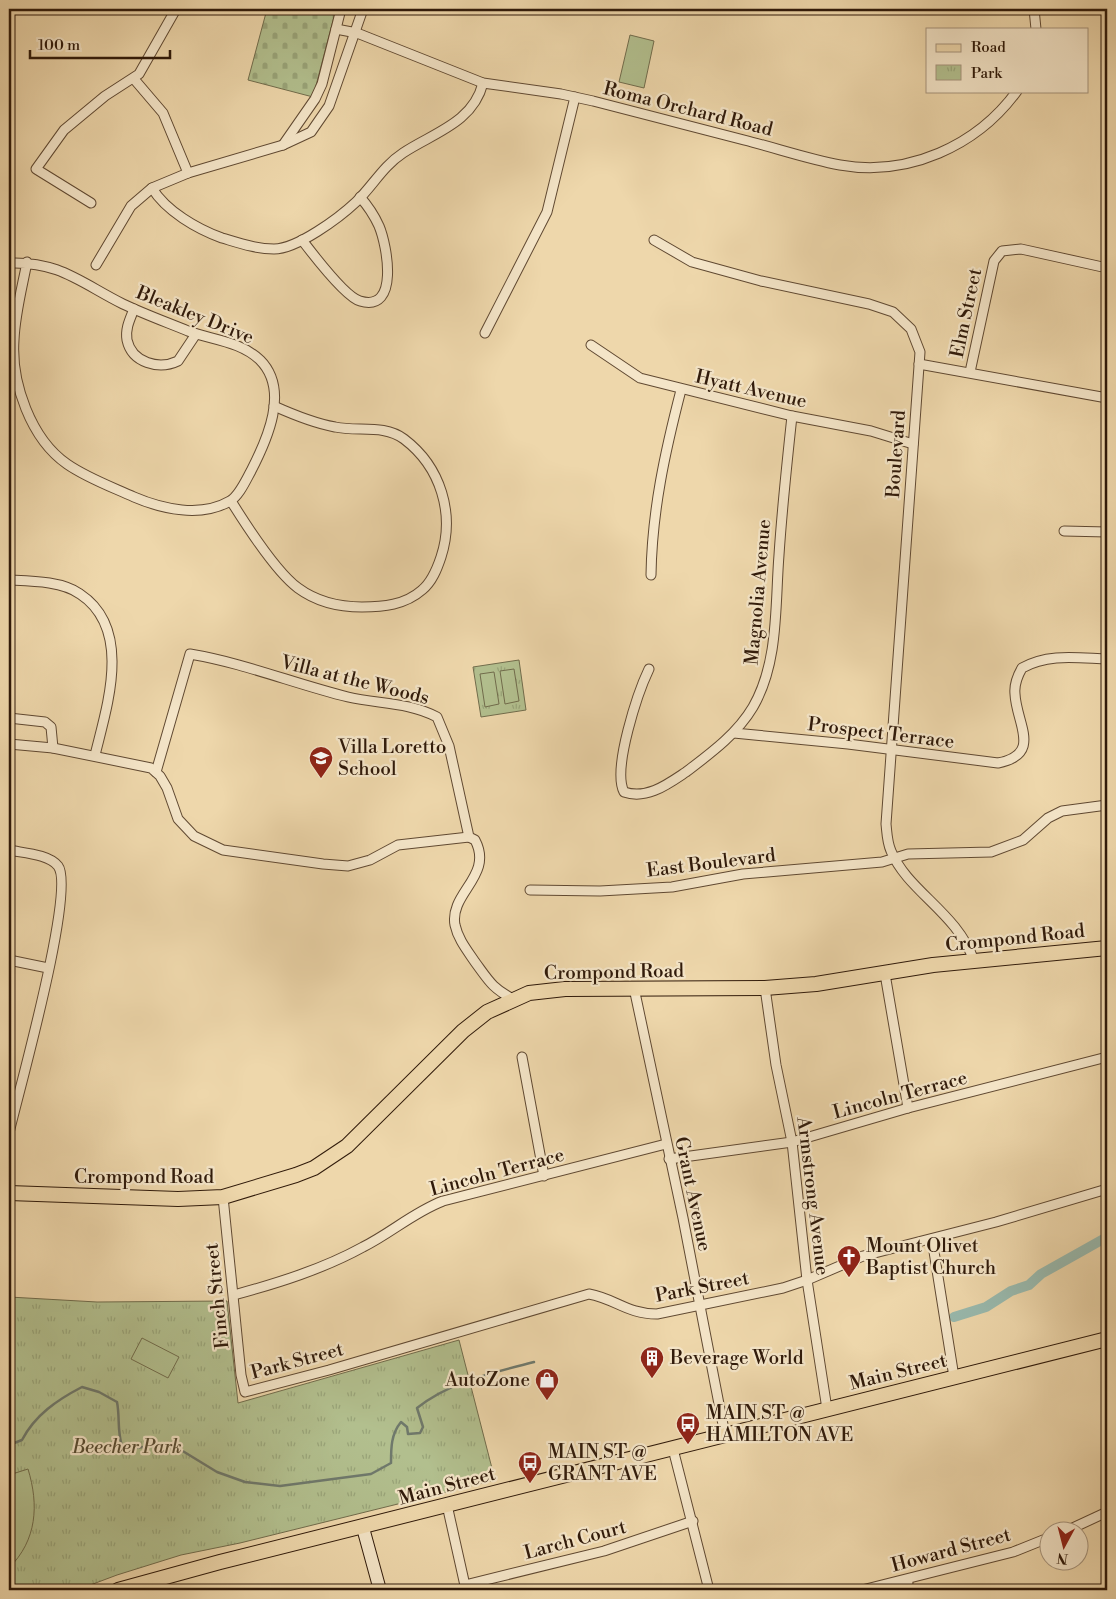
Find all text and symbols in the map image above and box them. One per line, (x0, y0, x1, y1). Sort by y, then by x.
scale bar (30, 28, 170, 60)
legend (926, 28, 1088, 92)
text: 100 m (38, 36, 80, 55)
text: Road (971, 38, 1006, 57)
text: Park (971, 64, 1003, 83)
street label: Roma Orchard Road (601, 76, 775, 142)
street label: Elm Street (945, 266, 987, 360)
street label: Bleakley Drive (132, 280, 257, 349)
street label: Hyatt Avenue (693, 365, 809, 413)
street label: Boulevard (881, 409, 911, 500)
street label: Magnolia Avenue (740, 518, 776, 666)
street label: Villa at the Woods (277, 650, 432, 710)
street label: Prospect Terrace (806, 712, 956, 754)
place label: Villa Loretto School (337, 735, 446, 781)
school or university icon: Villa Loretto School (308, 745, 334, 779)
street label: East Boulevard (645, 843, 777, 883)
street label: Crompond Road (944, 919, 1086, 957)
street label: Crompond Road (544, 959, 684, 985)
street label: Lincoln Terrace (830, 1066, 970, 1124)
street label: Armstrong Avenue (791, 1114, 835, 1277)
street label: Grant Avenue (669, 1135, 717, 1253)
street label: Lincoln Terrace (427, 1143, 567, 1201)
street label: Crompond Road (74, 1165, 214, 1189)
place label: Mount Olivet Baptist Church (865, 1234, 996, 1280)
street label: Finch Street (199, 1242, 234, 1350)
church icon: Mount Olivet Baptist Church (836, 1244, 862, 1278)
street label: Park Street (653, 1266, 751, 1308)
street label: Park Street (248, 1337, 346, 1385)
building icon: Beverage World (639, 1345, 665, 1379)
place label: Beverage World (669, 1346, 804, 1370)
street label: Main Street (847, 1348, 949, 1396)
shop icon: AutoZone (534, 1367, 560, 1401)
place label: AutoZone (444, 1368, 530, 1392)
place label: MAIN ST @ HAMILTON AVE (706, 1401, 853, 1447)
bus stop icon: MAIN ST @ HAMILTON AVE (675, 1411, 701, 1445)
park label: Beecher Park (71, 1435, 182, 1459)
place label: MAIN ST @ GRANT AVE (548, 1440, 657, 1486)
bus stop icon: MAIN ST @ GRANT AVE (517, 1450, 543, 1484)
street label: Main Street (396, 1461, 498, 1510)
street label: Larch Court (521, 1515, 629, 1565)
street label: Howard Street (889, 1522, 1014, 1577)
north arrow (1038, 1522, 1088, 1572)
text: N (1056, 1548, 1069, 1568)

